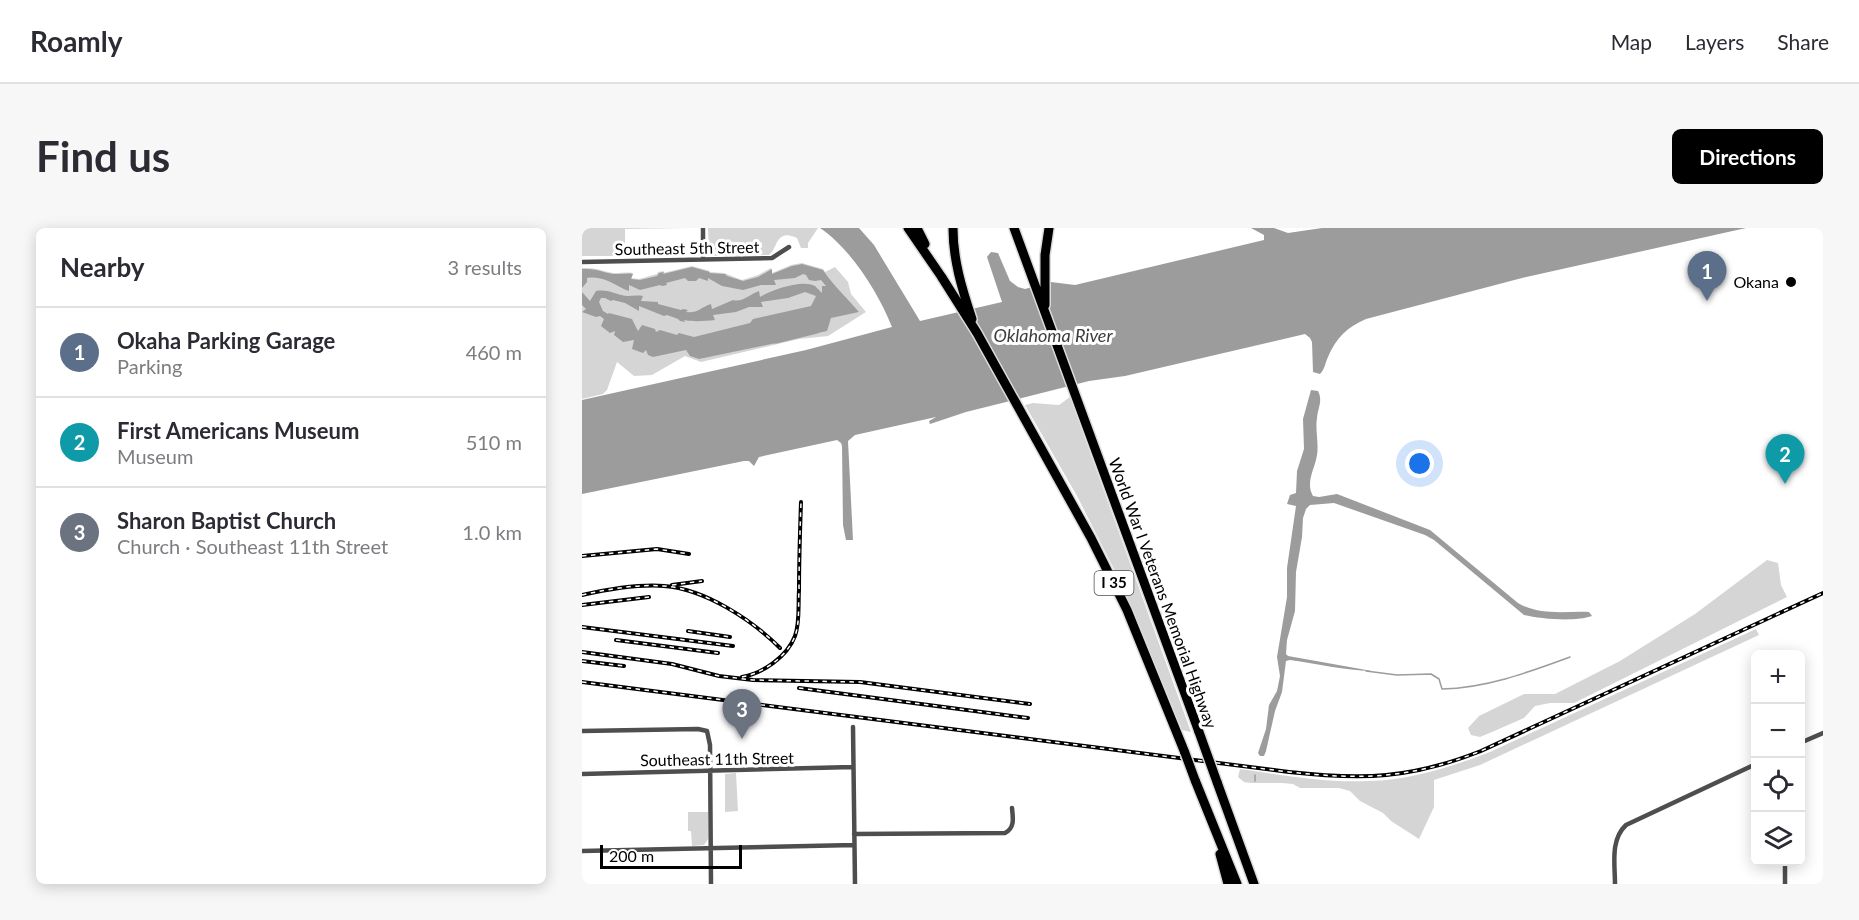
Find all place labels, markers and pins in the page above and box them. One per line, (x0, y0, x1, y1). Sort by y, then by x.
pin: 1 (1688, 251, 1726, 301)
place label: Okana (1733, 272, 1779, 291)
marker: Okana (1784, 275, 1798, 289)
pin: 2 (1766, 434, 1804, 484)
pin: 3 (722, 690, 762, 739)

